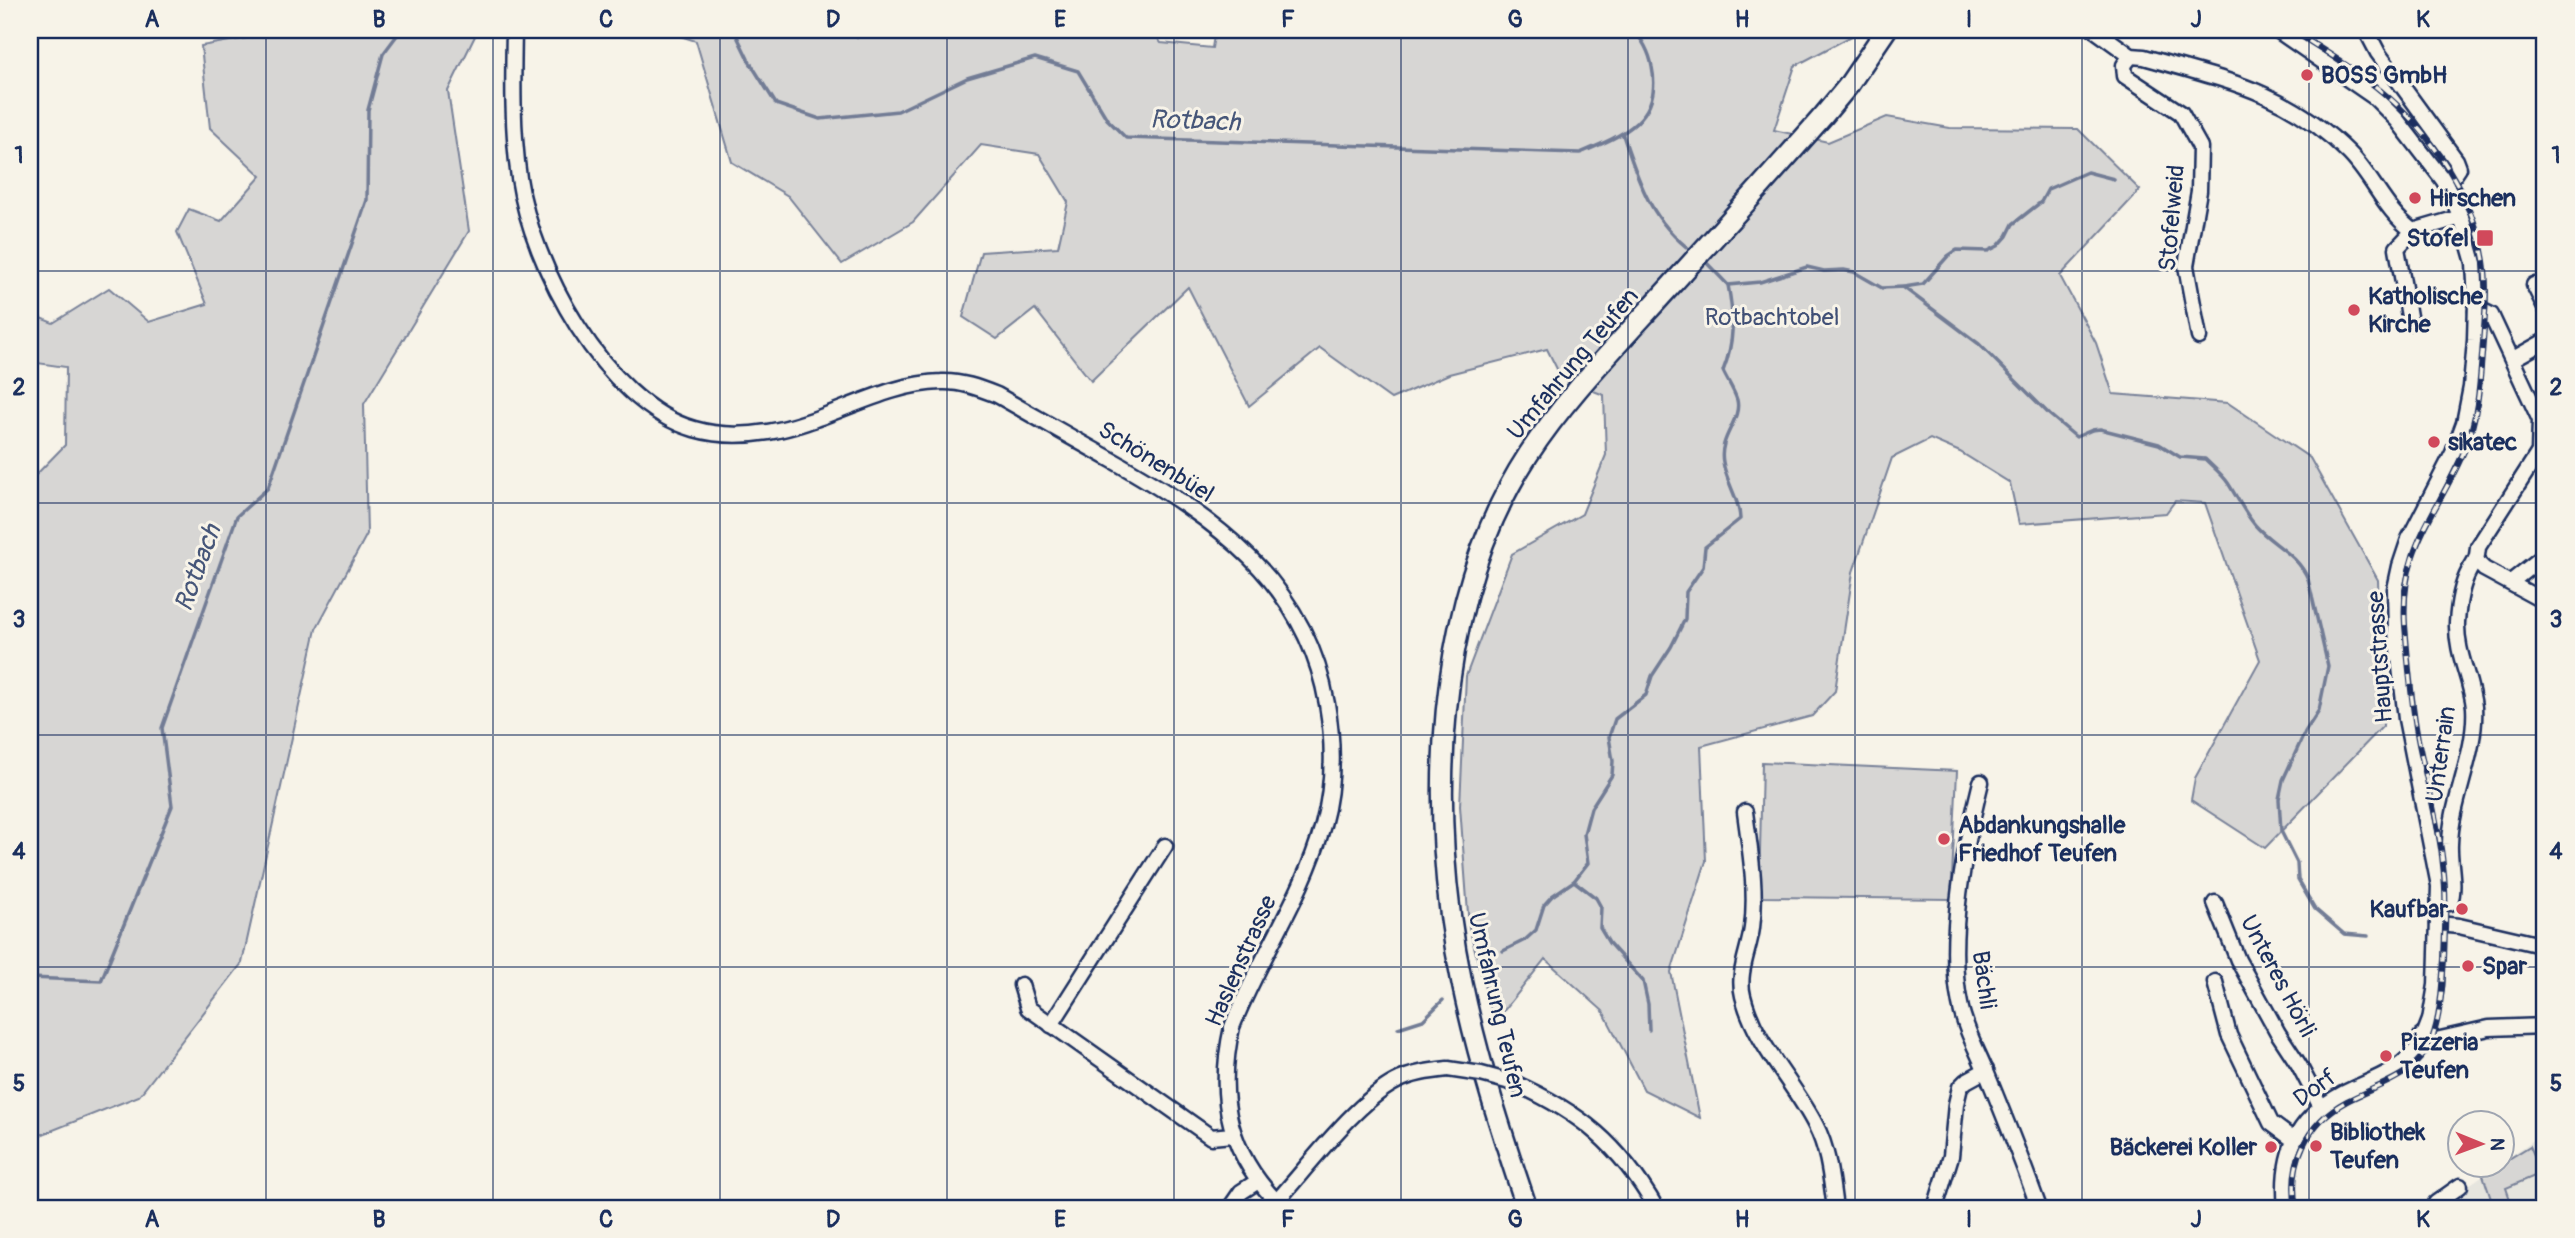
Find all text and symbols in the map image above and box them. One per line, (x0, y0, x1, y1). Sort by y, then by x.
text: A (145, 5, 160, 34)
text: B (372, 5, 386, 34)
text: C (599, 5, 613, 34)
text: D (826, 5, 840, 34)
text: E (1054, 5, 1066, 34)
text: F (1281, 5, 1295, 34)
text: G (1507, 5, 1523, 34)
text: H (1735, 5, 1749, 34)
text: I (1966, 5, 1972, 34)
text: J (2190, 5, 2202, 34)
text: K (2416, 5, 2430, 34)
place label: BOSS GmbH (2321, 61, 2447, 90)
marker: BOSS GmbH (2299, 67, 2315, 83)
water label: Rotbach (1150, 103, 1242, 139)
text: 1 (15, 141, 24, 170)
text: 1 (2552, 141, 2561, 170)
street label: Stofelweid (2153, 164, 2191, 272)
place label: Hirschen (2429, 184, 2516, 213)
marker: Hirschen (2407, 190, 2423, 206)
place label: Stofel (2407, 224, 2469, 253)
marker: Stofel (2475, 228, 2495, 248)
street label: Umfahrung Teufen (1501, 282, 1645, 446)
place label: Katholische Kirche (2368, 282, 2484, 339)
marker: Katholische Kirche (2346, 302, 2362, 318)
park label: Rotbachtobel (1705, 303, 1839, 332)
text: 2 (13, 373, 26, 402)
text: 2 (2550, 373, 2563, 402)
street label: Schönenbüel (1093, 415, 1219, 509)
place label: sikatec (2448, 428, 2517, 457)
marker: sikatec (2426, 434, 2442, 450)
water label: Rotbach (168, 519, 229, 616)
street label: Hauptstrasse (2361, 590, 2399, 724)
text: 3 (13, 605, 25, 634)
text: 3 (2550, 605, 2562, 634)
street label: Unterrain (2420, 704, 2462, 804)
place label: Abdankungshalle Friedhof Teufen (1958, 811, 2126, 868)
marker: Abdankungshalle Friedhof Teufen (1936, 831, 1952, 847)
text: 4 (12, 837, 26, 866)
text: 4 (2549, 837, 2563, 866)
street label: Haslenstrasse (1199, 891, 1283, 1031)
place label: Kaufbar (2370, 895, 2448, 924)
marker: Kaufbar (2454, 901, 2470, 917)
street label: Umfahrung Teufen (1462, 910, 1532, 1100)
street label: Unteres Hörli (2234, 910, 2322, 1042)
street label: Bächli (1966, 949, 2002, 1011)
place label: Spar (2482, 952, 2527, 981)
marker: Spar (2460, 958, 2476, 974)
place label: Pizzeria Teufen (2399, 1028, 2478, 1085)
marker: Pizzeria Teufen (2378, 1048, 2394, 1064)
street label: Dorf (2288, 1063, 2342, 1113)
text: 5 (13, 1069, 25, 1098)
text: 5 (2550, 1069, 2562, 1098)
north arrow (2446, 1108, 2516, 1178)
place label: Bibliothek Teufen (2329, 1118, 2426, 1175)
place label: Bäckerei Koller (2109, 1133, 2257, 1162)
marker: Bibliothek Teufen (2308, 1138, 2324, 1154)
text: N (2485, 1138, 2509, 1151)
marker: Bäckerei Koller (2263, 1139, 2279, 1155)
text: A (145, 1205, 160, 1234)
text: B (372, 1205, 386, 1234)
text: C (599, 1205, 613, 1234)
text: D (826, 1205, 840, 1234)
text: E (1054, 1205, 1066, 1234)
text: F (1281, 1205, 1295, 1234)
text: G (1507, 1205, 1523, 1234)
text: H (1735, 1205, 1749, 1234)
text: I (1966, 1205, 1972, 1234)
text: J (2190, 1205, 2202, 1234)
text: K (2416, 1205, 2430, 1234)

